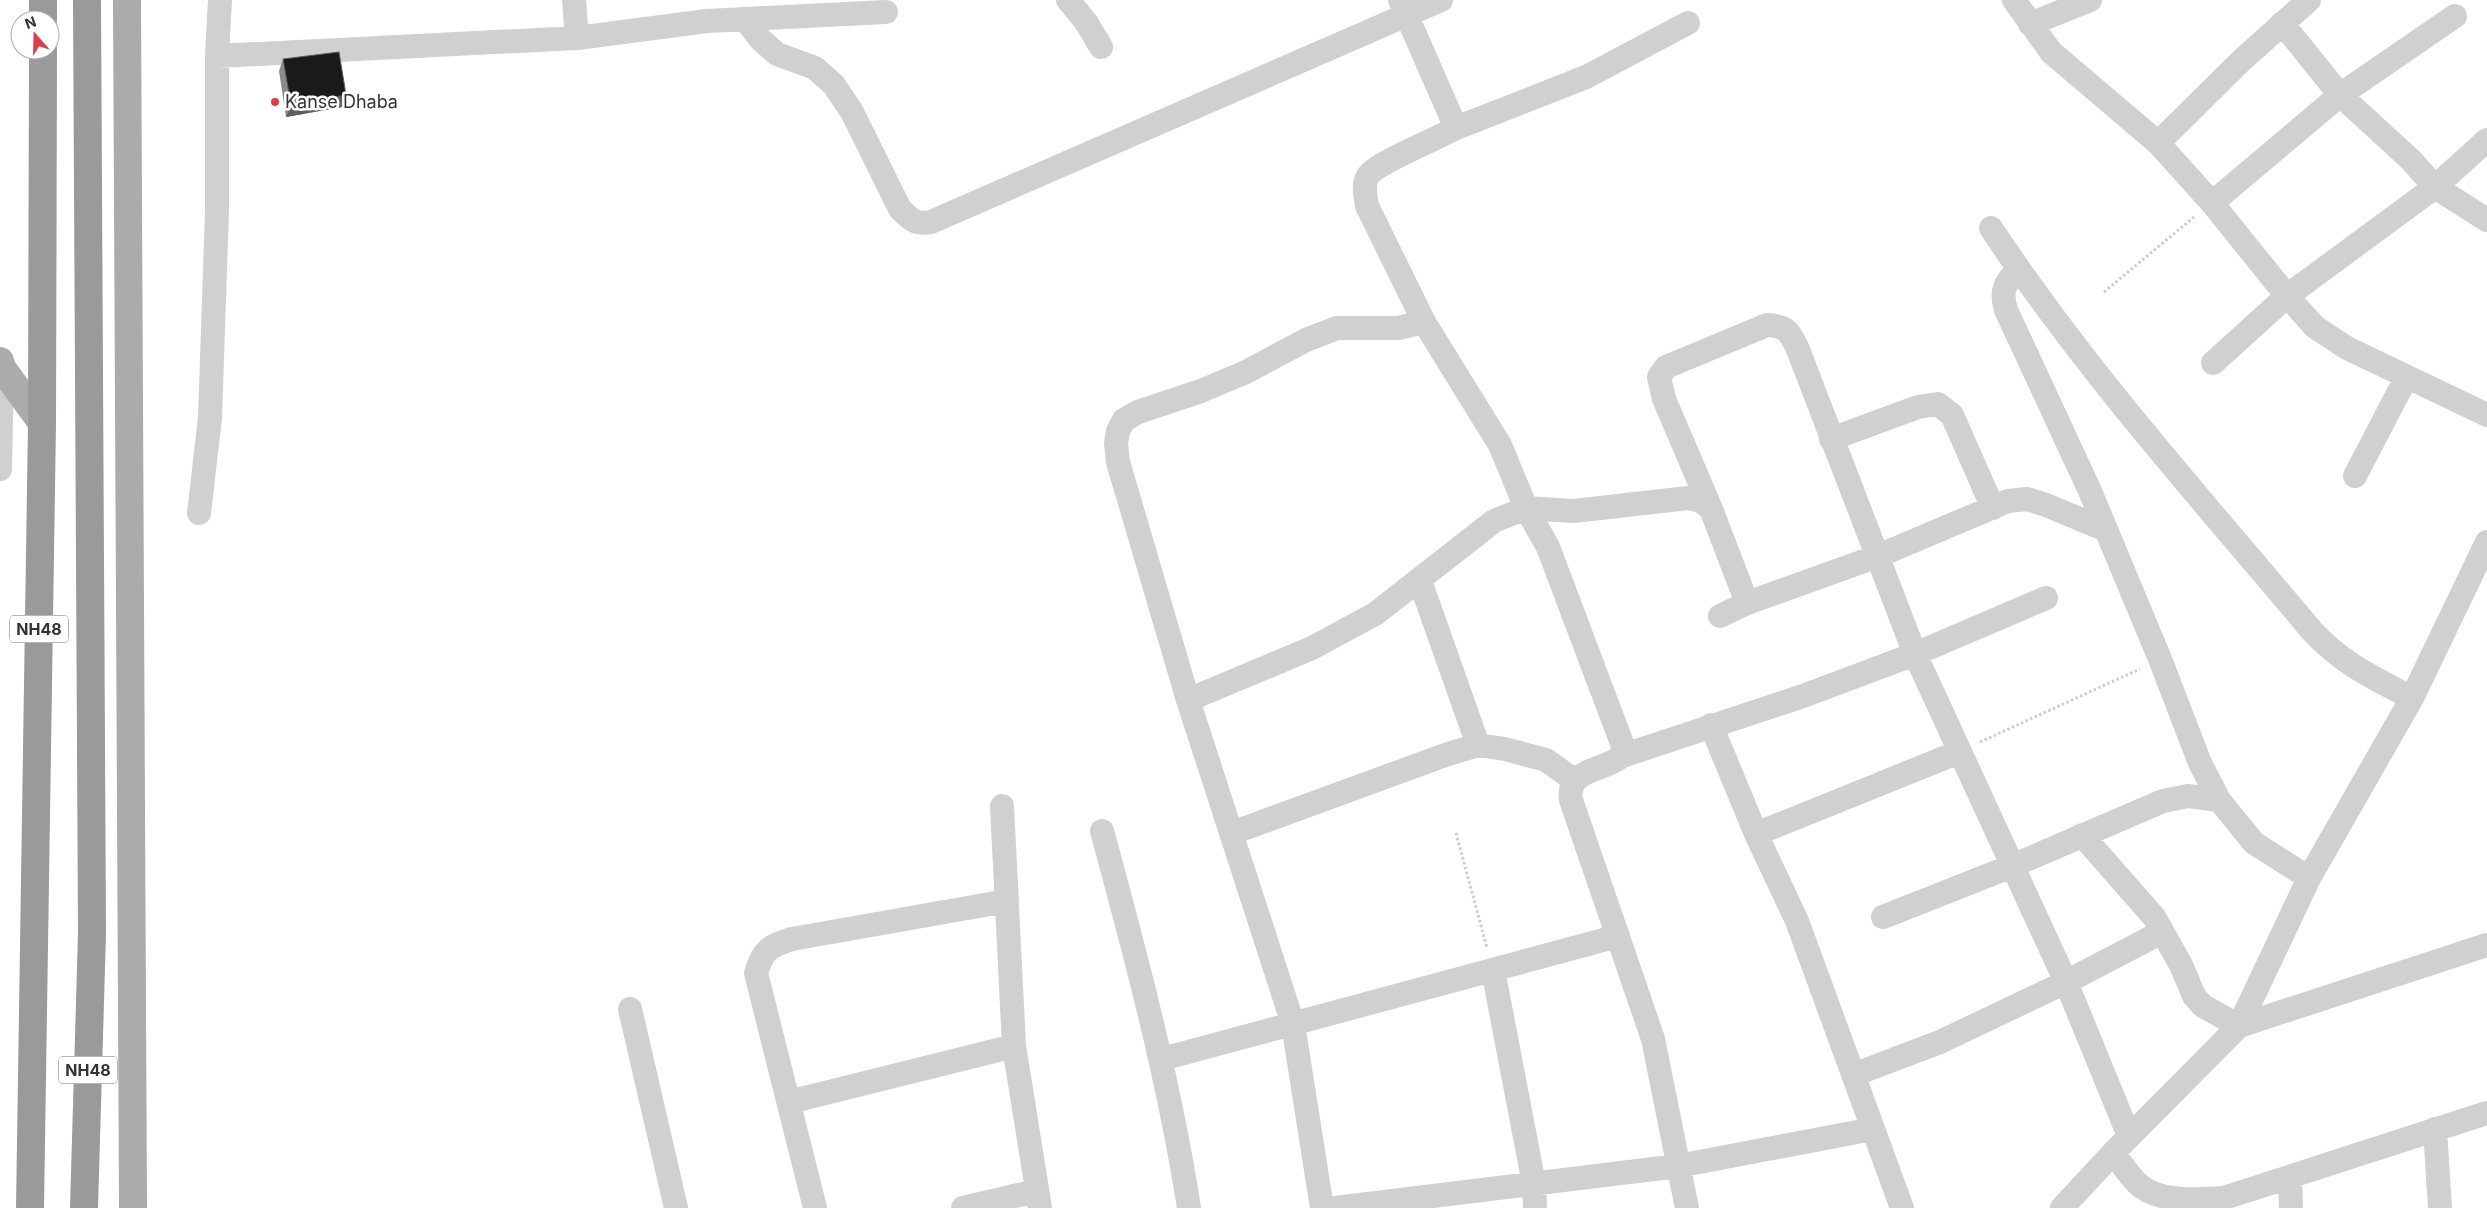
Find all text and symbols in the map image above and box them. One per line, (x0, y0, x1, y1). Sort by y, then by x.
north arrow (10, 10, 60, 60)
text: N (22, 13, 38, 32)
place label: Kanse Dhaba (285, 91, 398, 112)
marker: Kanse Dhaba (269, 96, 281, 108)
road number: NH48 (10, 616, 68, 642)
road number: NH48 (59, 1056, 117, 1084)

